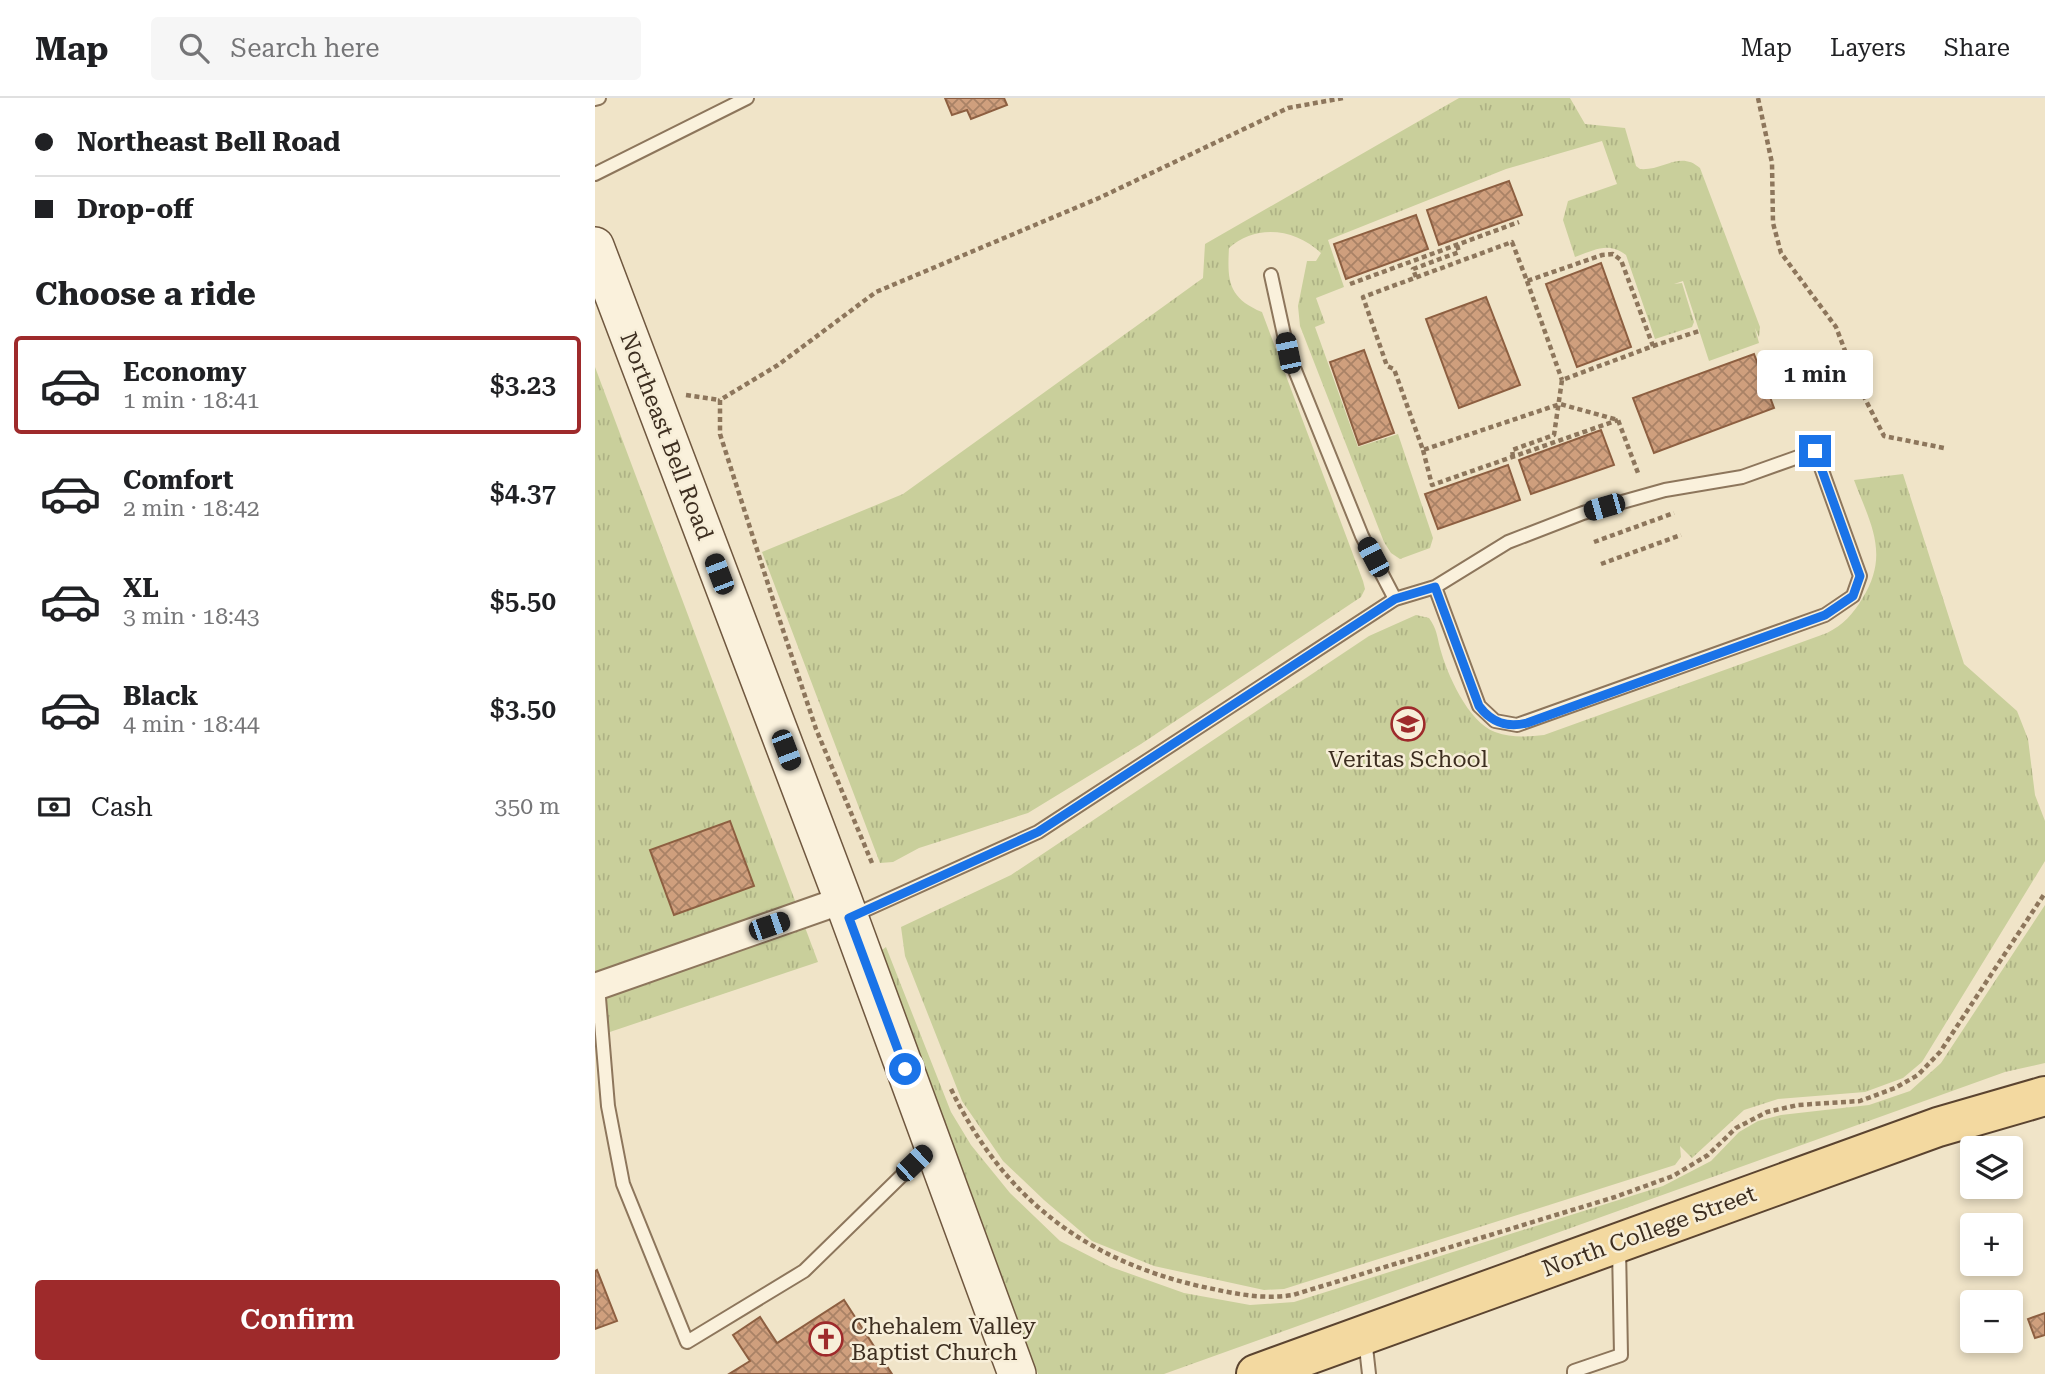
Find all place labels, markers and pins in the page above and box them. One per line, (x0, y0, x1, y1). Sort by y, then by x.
school or university icon: Veritas School (1389, 705, 1427, 743)
place label: Veritas School (1328, 746, 1488, 773)
place label: Chehalem Valley Baptist Church (851, 1313, 1036, 1366)
church icon: Chehalem Valley Baptist Church (807, 1320, 845, 1358)

